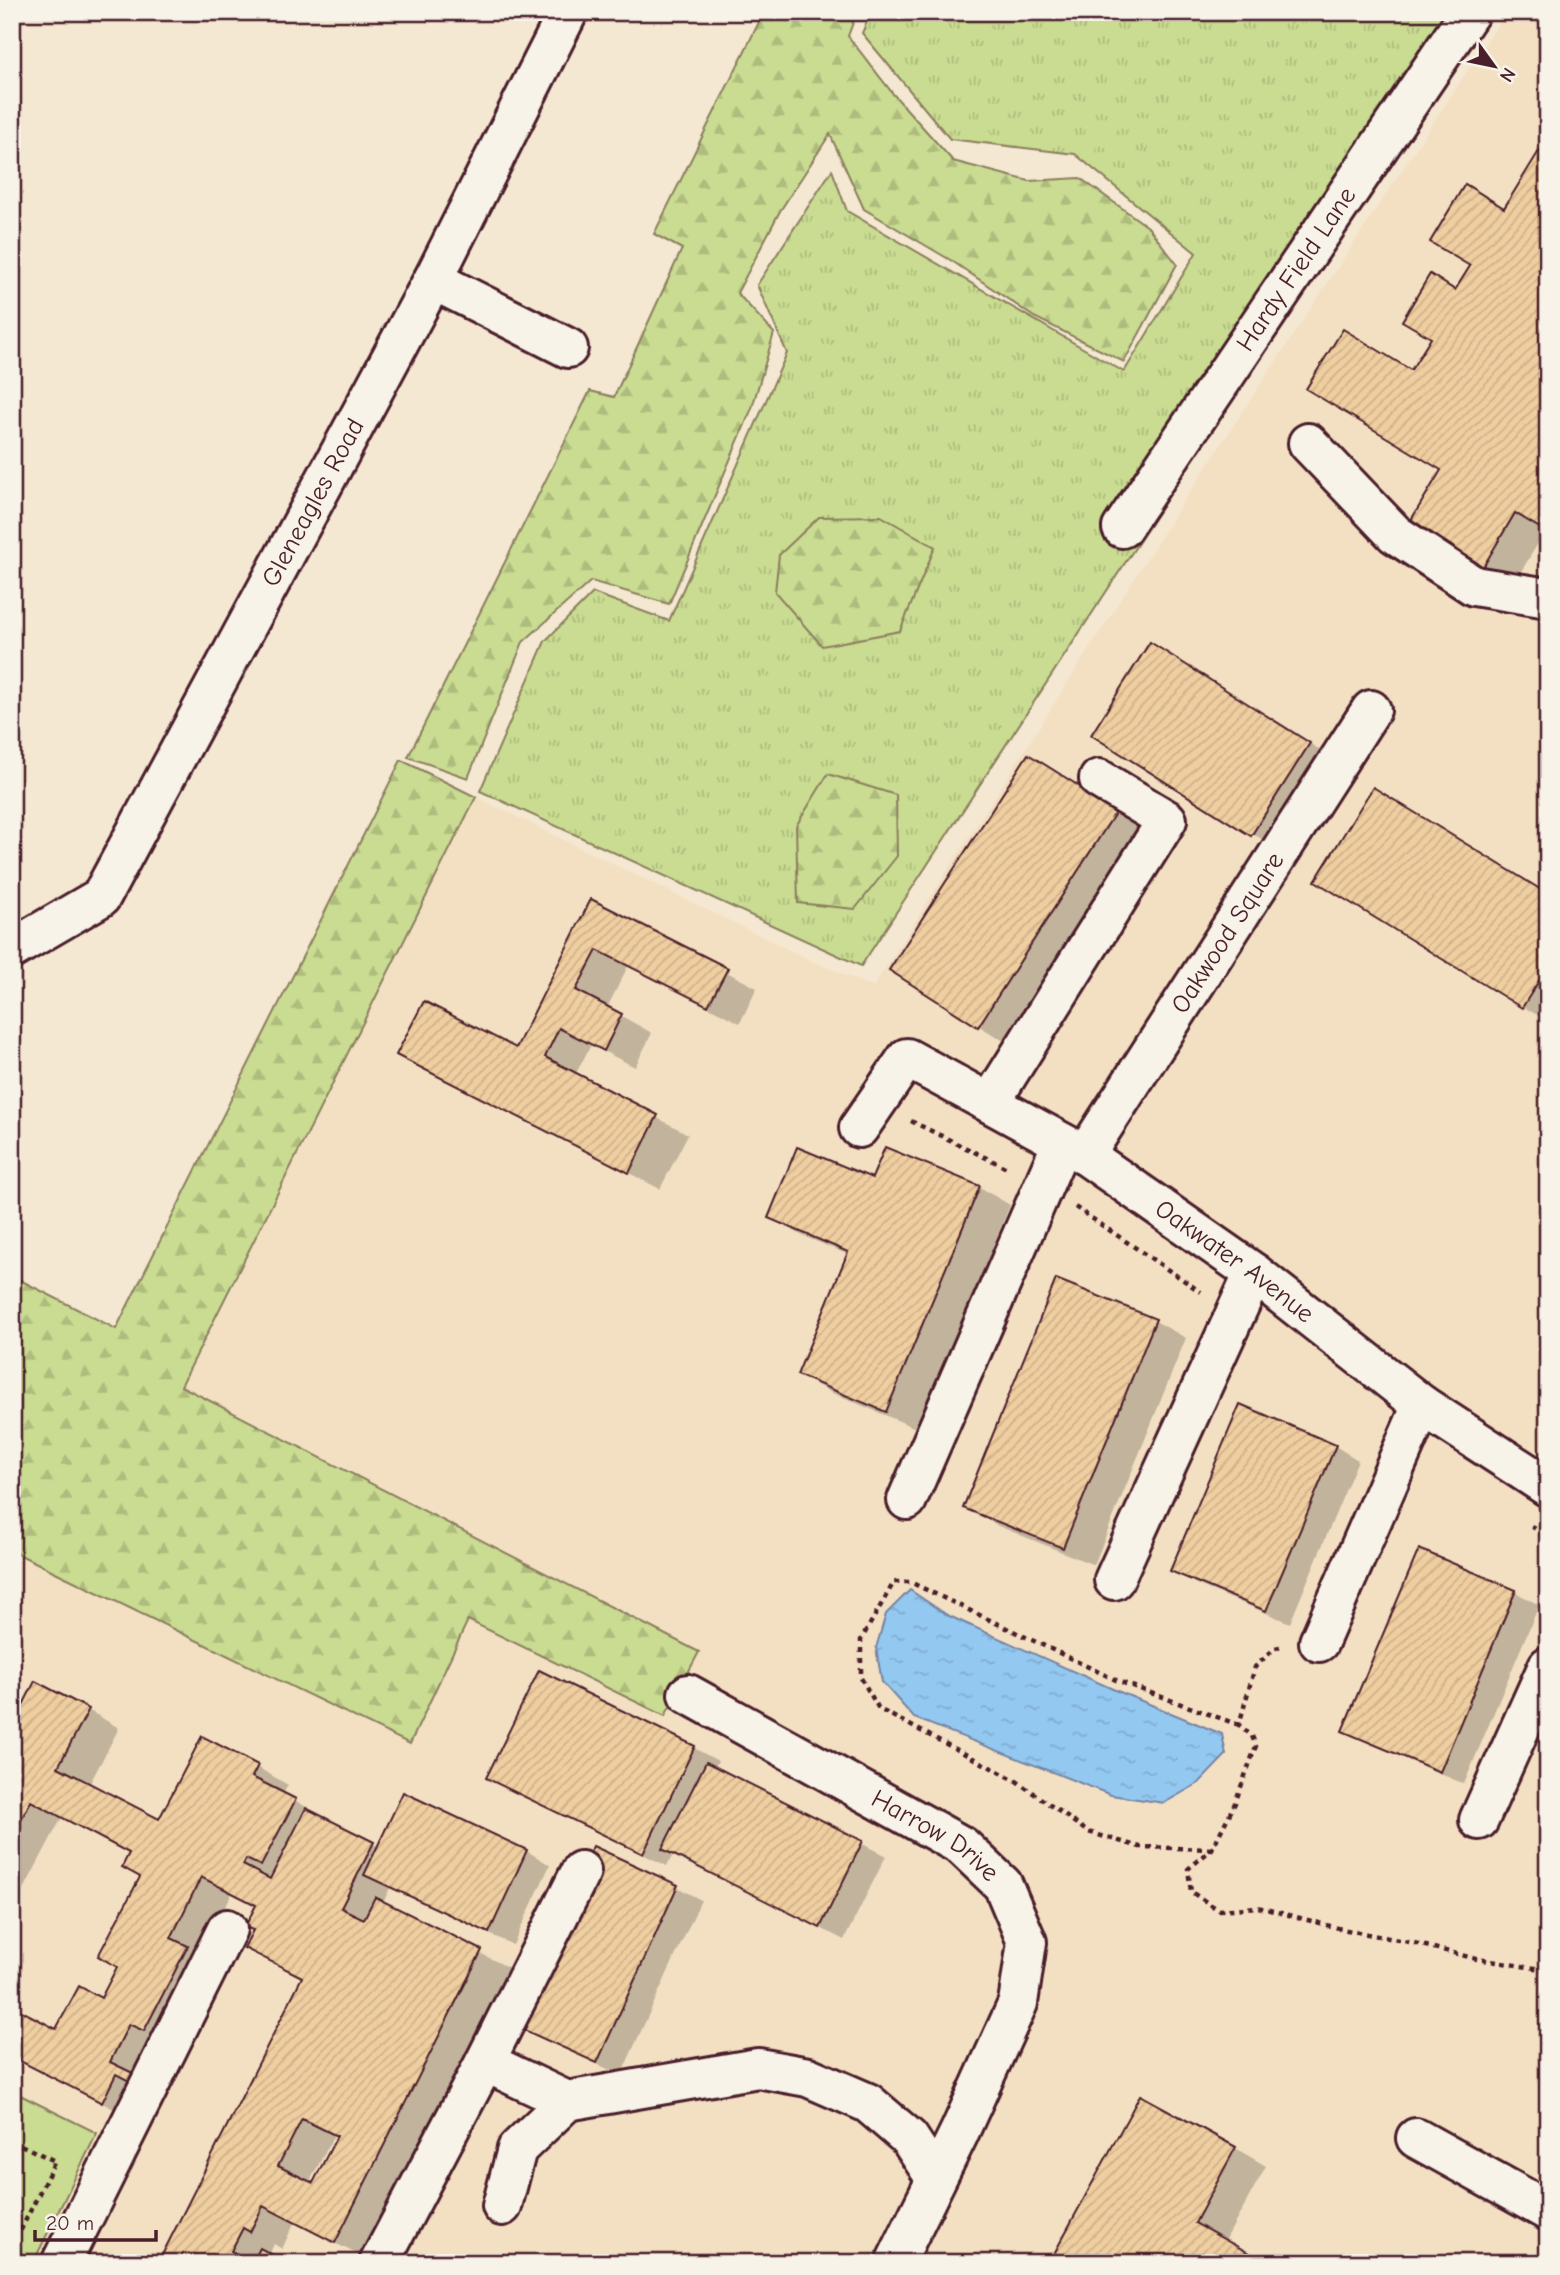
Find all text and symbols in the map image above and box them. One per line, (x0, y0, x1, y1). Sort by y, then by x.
north arrow (1458, 32, 1528, 102)
text: N (1495, 64, 1520, 86)
street label: Hardy Field Lane (1231, 182, 1362, 357)
street label: Gleneagles Road (256, 413, 371, 592)
street label: Oakwood Square (1165, 847, 1290, 1019)
street label: Oakwater Avenue (1149, 1194, 1320, 1329)
street label: Harrow Drive (866, 1784, 1005, 1888)
scale bar (35, 2198, 156, 2242)
text: 20 m (46, 2211, 94, 2235)

